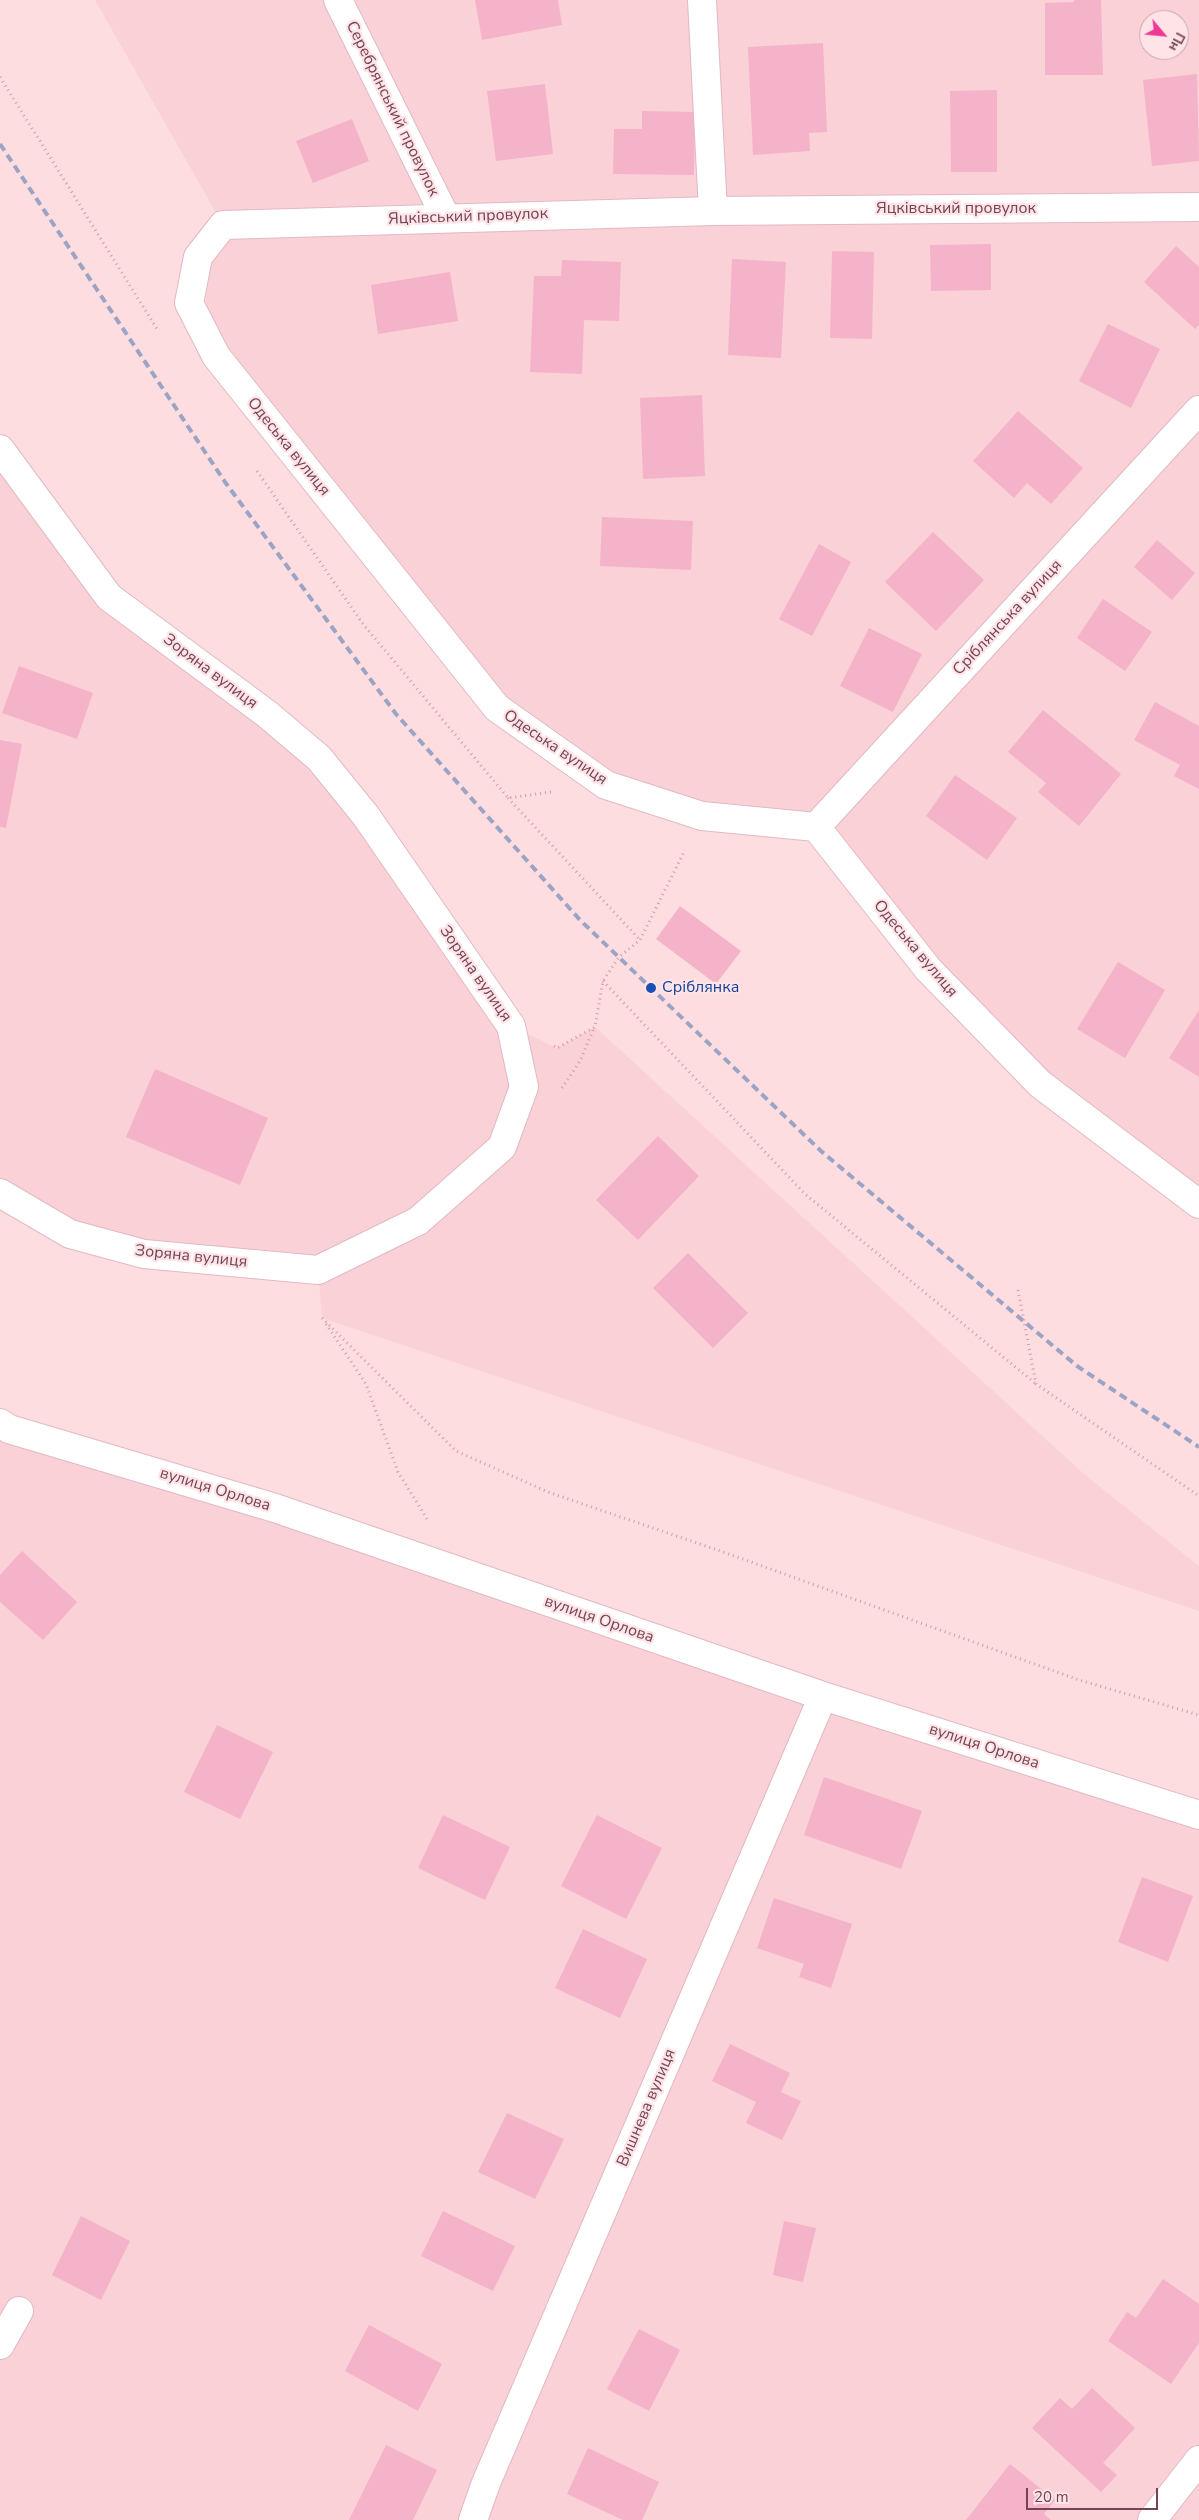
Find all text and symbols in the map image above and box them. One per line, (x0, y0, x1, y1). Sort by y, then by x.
north arrow (1139, 10, 1189, 60)
street label: Серебрянський провулок (341, 18, 443, 200)
text: Пн (1164, 29, 1190, 55)
street label: Яцківський провулок (876, 199, 1036, 219)
street label: Яцківський провулок (388, 205, 548, 229)
street label: Одеська вулиця (242, 394, 334, 500)
street label: Сріблянська вулиця (950, 556, 1066, 680)
street label: Зоряна вулиця (159, 630, 261, 714)
street label: Одеська вулиця (499, 706, 611, 790)
street label: Одеська вулиця (869, 897, 961, 1001)
street label: Зоряна вулиця (435, 922, 515, 1026)
place label: Сріблянка (662, 978, 739, 998)
marker: Сріблянка (644, 981, 658, 995)
street label: Зоряна вулиця (134, 1242, 248, 1272)
street label: вулиця Орлова (157, 1464, 273, 1516)
street label: вулиця Орлова (542, 1592, 656, 1648)
street label: вулиця Орлова (926, 1720, 1042, 1774)
street label: Вишнева вулиця (614, 2046, 680, 2170)
scale bar (1029, 2478, 1162, 2510)
text: 20 m (1034, 2487, 1069, 2507)

